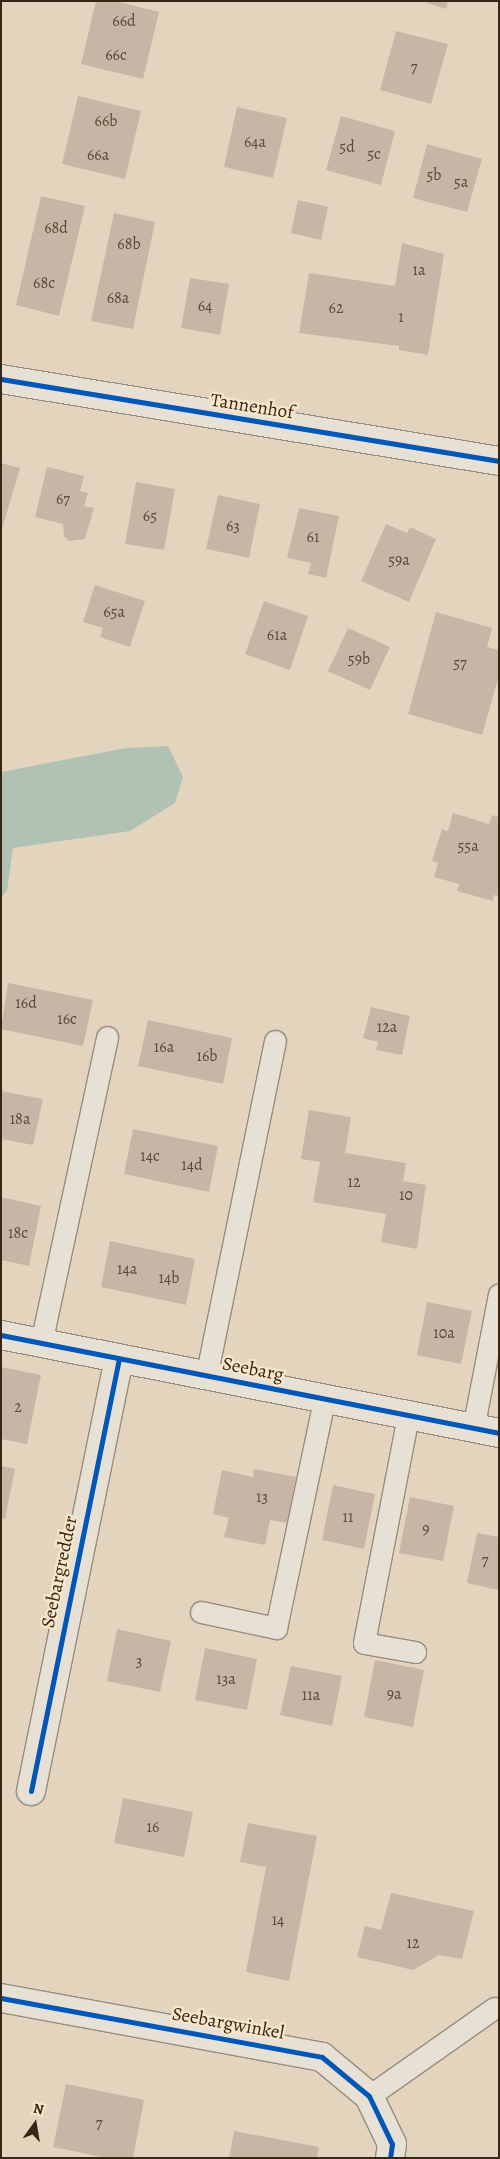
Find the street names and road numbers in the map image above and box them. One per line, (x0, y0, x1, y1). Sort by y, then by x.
street label: Tannenhof (209, 389, 295, 425)
street label: Seebarg (220, 1353, 286, 1387)
street label: Seebargredder (37, 1514, 83, 1630)
street label: Seebargwinkel (170, 2003, 286, 2045)

